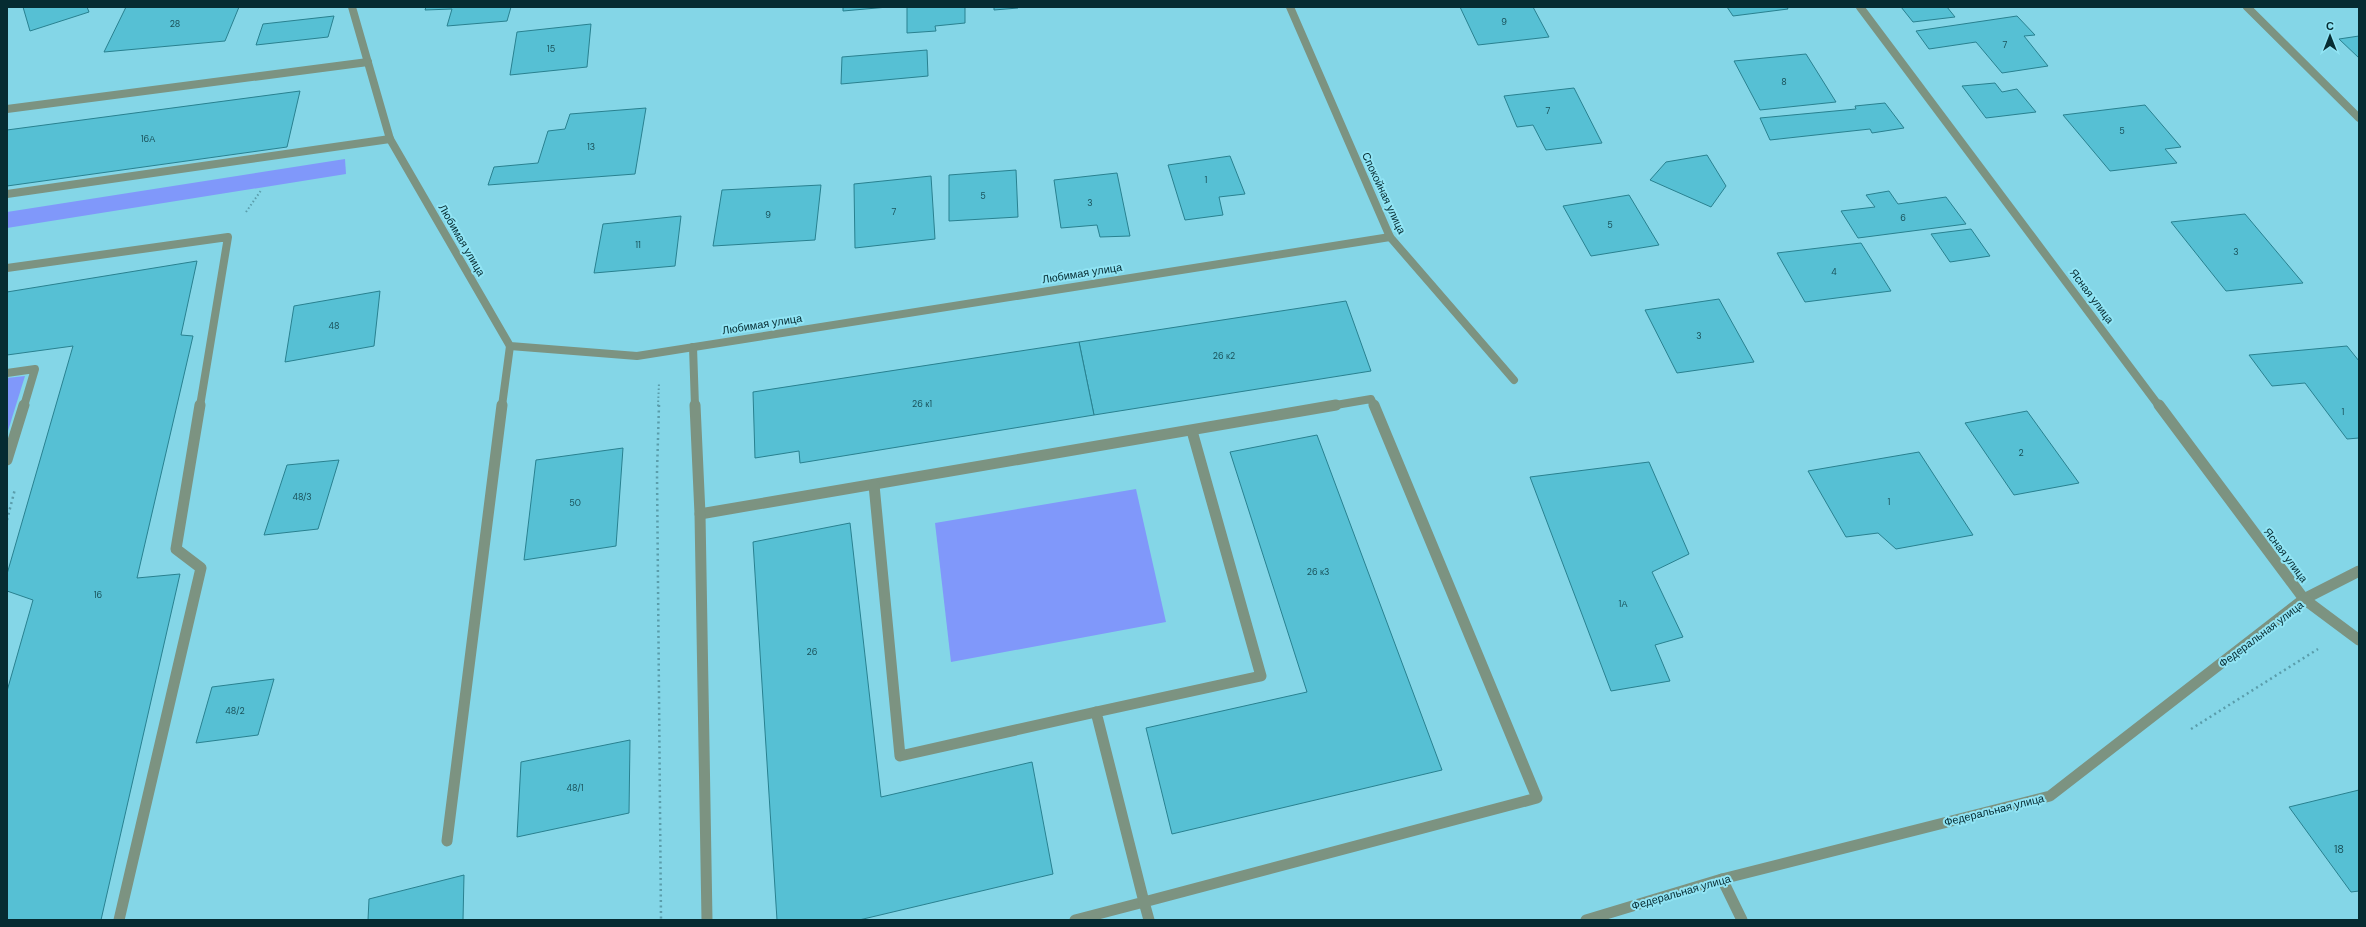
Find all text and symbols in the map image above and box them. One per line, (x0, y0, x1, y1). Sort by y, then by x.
house number: 9 (1501, 16, 1507, 28)
north arrow (2310, 16, 2350, 56)
house number: 28 (170, 18, 180, 30)
text: С (2326, 19, 2334, 33)
house number: 7 (2003, 39, 2008, 51)
house number: 15 (547, 43, 555, 55)
house number: 8 (1781, 76, 1787, 88)
house number: 7 (1546, 105, 1551, 117)
house number: 5 (2119, 125, 2125, 137)
house number: 16А (141, 133, 155, 145)
house number: 13 (587, 141, 595, 153)
street label: Спокойная улица (1359, 150, 1409, 237)
house number: 1 (1205, 174, 1208, 186)
house number: 5 (980, 190, 986, 202)
house number: 3 (1087, 197, 1093, 209)
street label: Любимая улица (436, 202, 489, 279)
house number: 7 (892, 206, 897, 218)
house number: 9 (765, 209, 771, 221)
house number: 6 (1900, 212, 1906, 224)
house number: 5 (1607, 219, 1613, 231)
house number: 11 (635, 239, 641, 251)
house number: 3 (2233, 246, 2239, 258)
street label: Любимая улица (1041, 260, 1124, 286)
house number: 4 (1831, 266, 1837, 278)
street label: Ясная улица (2067, 266, 2118, 327)
street label: Любимая улица (721, 311, 804, 337)
house number: 48 (329, 320, 339, 332)
house number: 3 (1696, 330, 1702, 342)
house number: 26 к2 (1213, 350, 1235, 362)
house number: 26 к1 (912, 398, 932, 410)
house number: 1 (2342, 406, 2345, 418)
house number: 2 (2018, 447, 2024, 459)
house number: 48/3 (292, 491, 312, 503)
house number: 1 (1888, 496, 1891, 508)
house number: 50 (569, 497, 581, 509)
street label: Ясная улица (2261, 525, 2312, 586)
house number: 26 к3 (1307, 566, 1329, 578)
house number: 16 (94, 589, 103, 601)
street label: Федеральная улица (2216, 597, 2307, 670)
house number: 1А (1619, 598, 1627, 610)
house number: 26 (807, 646, 818, 658)
house number: 48/2 (225, 705, 245, 717)
house number: 48/1 (567, 782, 584, 794)
street label: Федеральная улица (1943, 791, 2046, 829)
house number: 18 (2334, 842, 2344, 856)
street label: Федеральная улица (1630, 871, 1733, 913)

